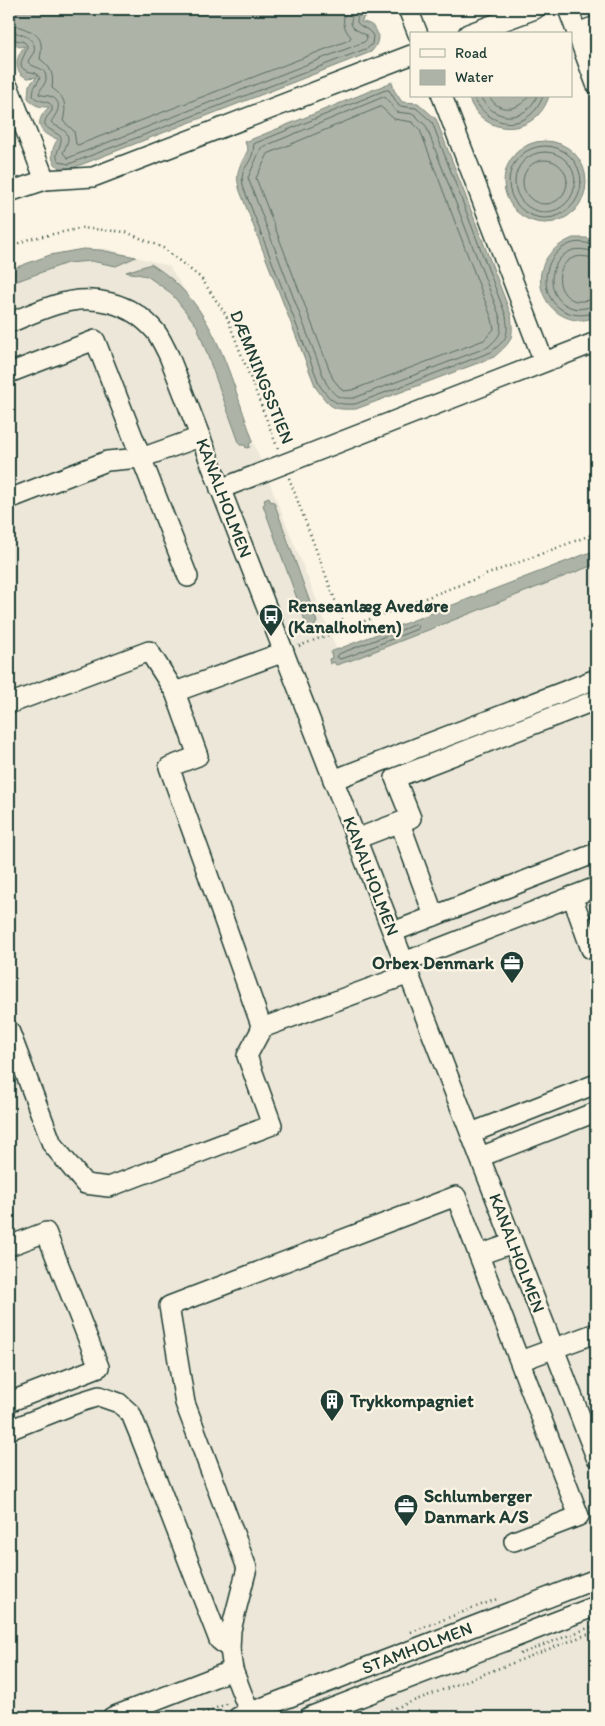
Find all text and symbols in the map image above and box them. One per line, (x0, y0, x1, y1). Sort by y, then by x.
legend (410, 32, 572, 98)
text: Road (455, 44, 488, 62)
text: Water (455, 68, 494, 86)
street label: DÆMNINGSSTIEN (225, 307, 299, 447)
street label: KANALHOLMEN (191, 435, 257, 561)
place label: Renseanlæg Avedøre (Kanalholmen) (288, 595, 449, 638)
bus stop icon: Renseanlæg Avedøre (Kanalholmen) (258, 603, 284, 637)
street label: KANALHOLMEN (338, 813, 404, 939)
office icon: Orbex Denmark (499, 950, 525, 984)
place label: Orbex Denmark (372, 952, 495, 974)
street label: KANALHOLMEN (484, 1190, 550, 1316)
building icon: Trykkompagniet (319, 1388, 345, 1422)
place label: Trykkompagniet (349, 1390, 474, 1412)
place label: Schlumberger Danmark A/S (424, 1485, 533, 1528)
office icon: Schlumberger Danmark A/S (393, 1493, 419, 1527)
street label: STAMHOLMEN (359, 1617, 475, 1679)

